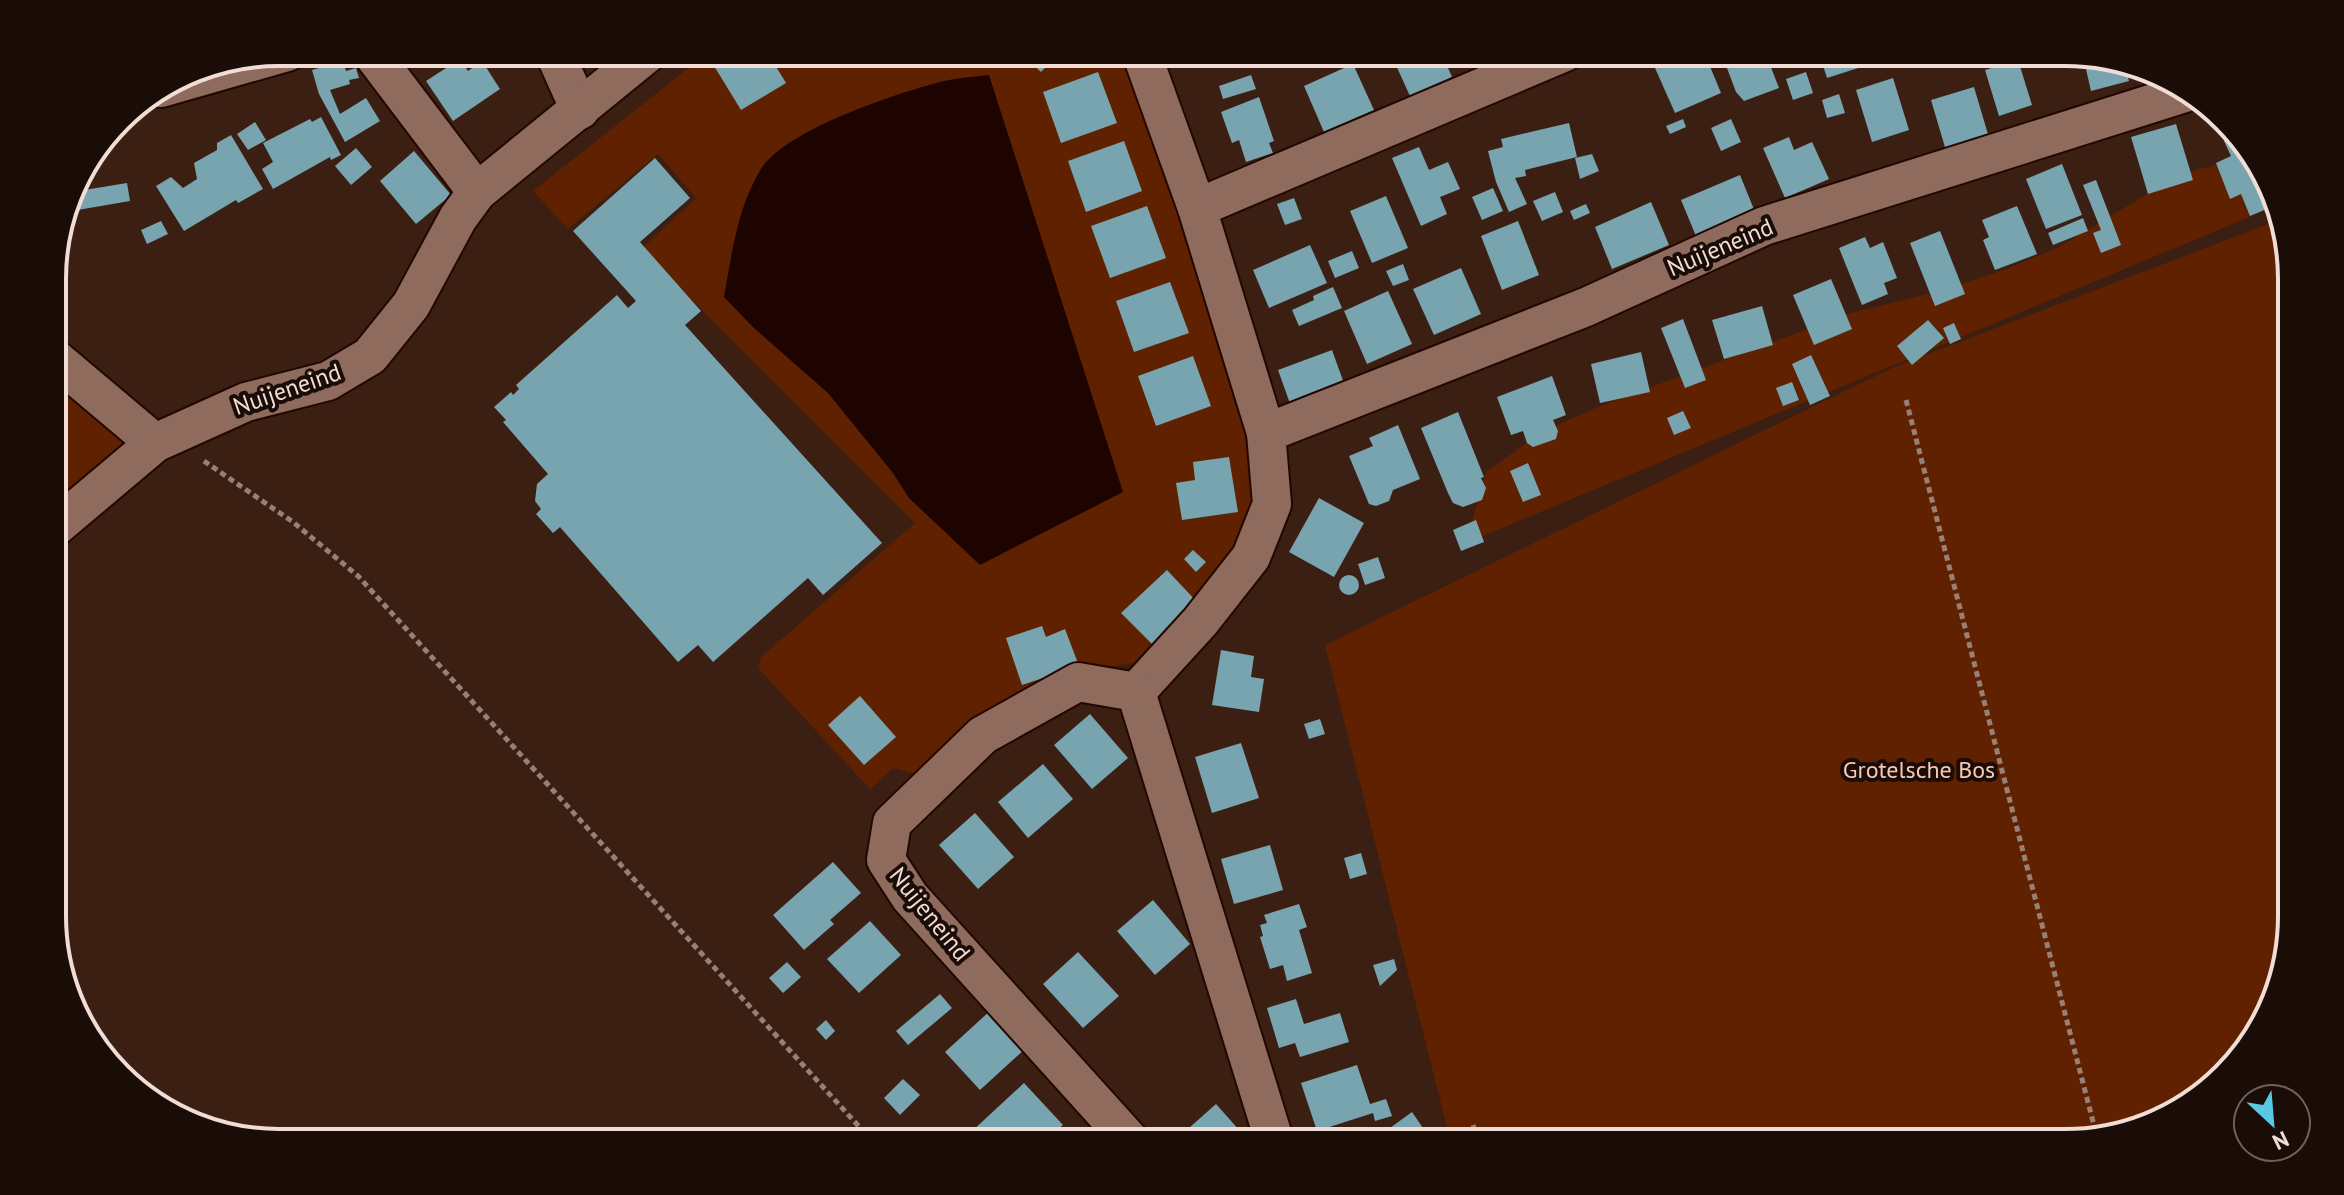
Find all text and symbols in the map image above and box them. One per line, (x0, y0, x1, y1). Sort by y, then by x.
street label: Nuijeneind (1662, 211, 1778, 283)
street label: Nuijeneind (229, 356, 345, 422)
park label: Grotelsche Bos (1843, 754, 1995, 785)
street label: Nuijeneind (883, 861, 977, 967)
north arrow (2232, 1083, 2312, 1163)
text: N (2268, 1125, 2293, 1157)

